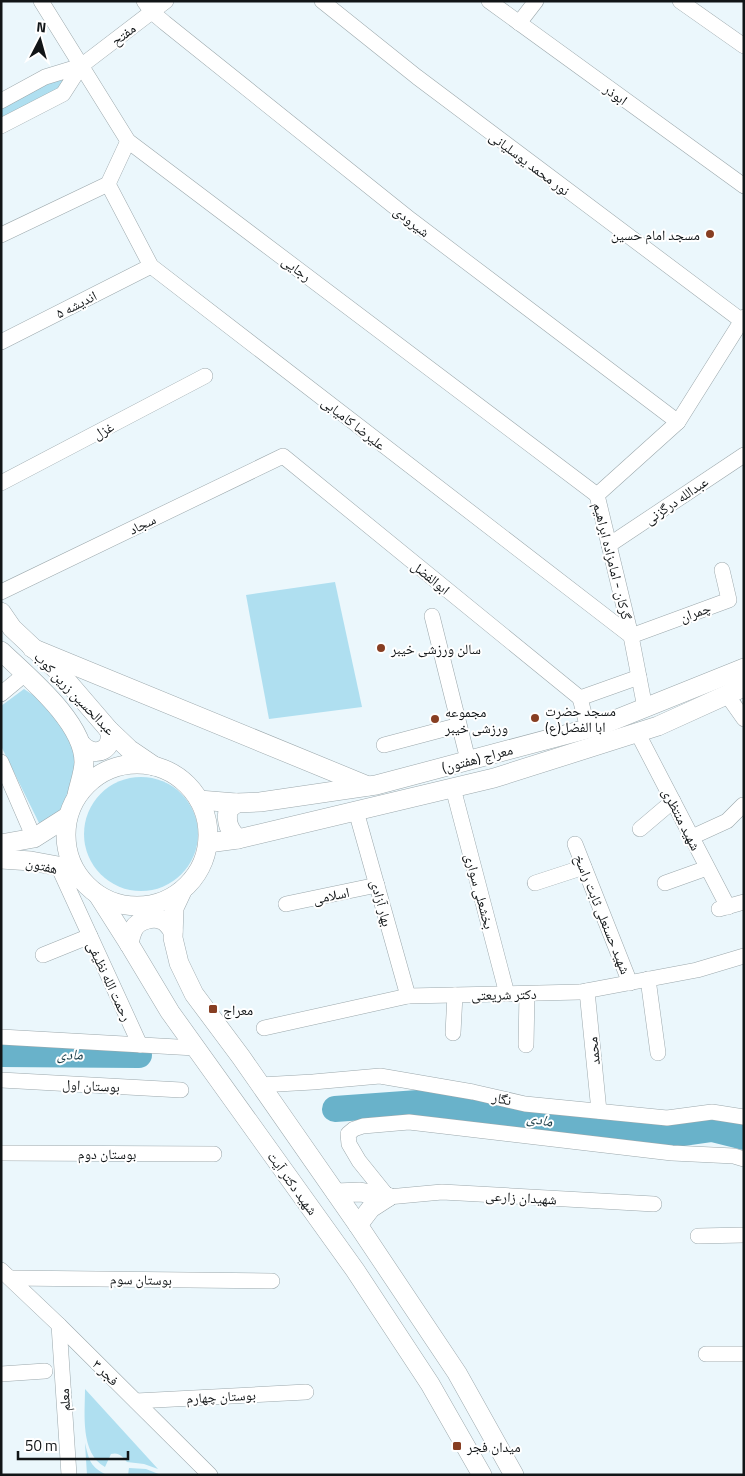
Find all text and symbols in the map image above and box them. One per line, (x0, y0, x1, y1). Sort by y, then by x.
north arrow (15, 15, 65, 65)
text: N (35, 16, 47, 38)
street label: مفتح (106, 18, 140, 50)
street label: ابوذر (599, 78, 632, 110)
street label: نور محمد یوسلیانی (485, 126, 575, 200)
street label: شیرودی (389, 200, 435, 242)
place label: مسجد امام حسین (611, 224, 700, 245)
marker: مسجد امام حسین (704, 228, 716, 240)
street label: رجایی (278, 250, 316, 286)
street label: اندیشه ۵ (52, 285, 100, 323)
street label: علیرضا کامیابی (317, 391, 391, 455)
street label: غزل (89, 416, 117, 444)
street label: عبدالله درگزنی (640, 471, 712, 529)
street label: گرکان - امامزاده ابراهیم (588, 500, 638, 622)
street label: سجاد (125, 508, 159, 540)
street label: ابوالفضل (407, 555, 455, 599)
street label: چمران (676, 597, 714, 627)
place label: سالن ورزشی خیبر (390, 638, 481, 659)
marker: سالن ورزشی خیبر (375, 642, 387, 654)
street label: عبدالحسین زرین کوب (30, 646, 120, 740)
place label: مسجد حضرت ابا الفضل(ع) (545, 700, 616, 737)
place label: مجموعه ورزشی خیبر (444, 701, 508, 738)
marker: مسجد حضرت ابا الفضل(ع) (529, 712, 541, 724)
marker: مجموعه ورزشی خیبر (429, 713, 441, 725)
street label: معراج (هفتون) (439, 738, 515, 778)
street label: شهید منتظری (657, 784, 707, 854)
street label: هفتون (24, 851, 60, 879)
street label: بخشعلی سواری (460, 851, 500, 931)
street label: شهید حسنعلی ثابت راسخ (569, 851, 637, 977)
street label: بهار آزادی (366, 877, 398, 929)
street label: اسلامی (311, 881, 351, 909)
street label: رحمت الله نظیفی (82, 937, 138, 1025)
street label: دکتر شریعتی (471, 983, 537, 1005)
place label: معراج (223, 999, 253, 1020)
marker: معراج (207, 1003, 219, 1015)
street label: محمد (581, 1036, 605, 1066)
water label: مادی (57, 1042, 83, 1066)
street label: بوستان اول (62, 1073, 121, 1097)
street label: نگار (489, 1085, 514, 1110)
water label: مادی (525, 1105, 555, 1133)
street label: بوستان دوم (78, 1143, 136, 1164)
street label: شهید دکتر آیت (263, 1147, 323, 1219)
street label: شهیدان زارعی (485, 1185, 557, 1209)
street label: بوستان سوم (110, 1268, 172, 1290)
street label: فجر ۳ (88, 1354, 124, 1390)
street label: بوستان چهارم (186, 1384, 256, 1408)
street label: معلم (53, 1388, 75, 1412)
scale bar (18, 1428, 128, 1460)
text: 50 m (25, 1434, 58, 1457)
place label: میدان فجر (466, 1436, 521, 1457)
marker: میدان فجر (451, 1440, 463, 1452)

